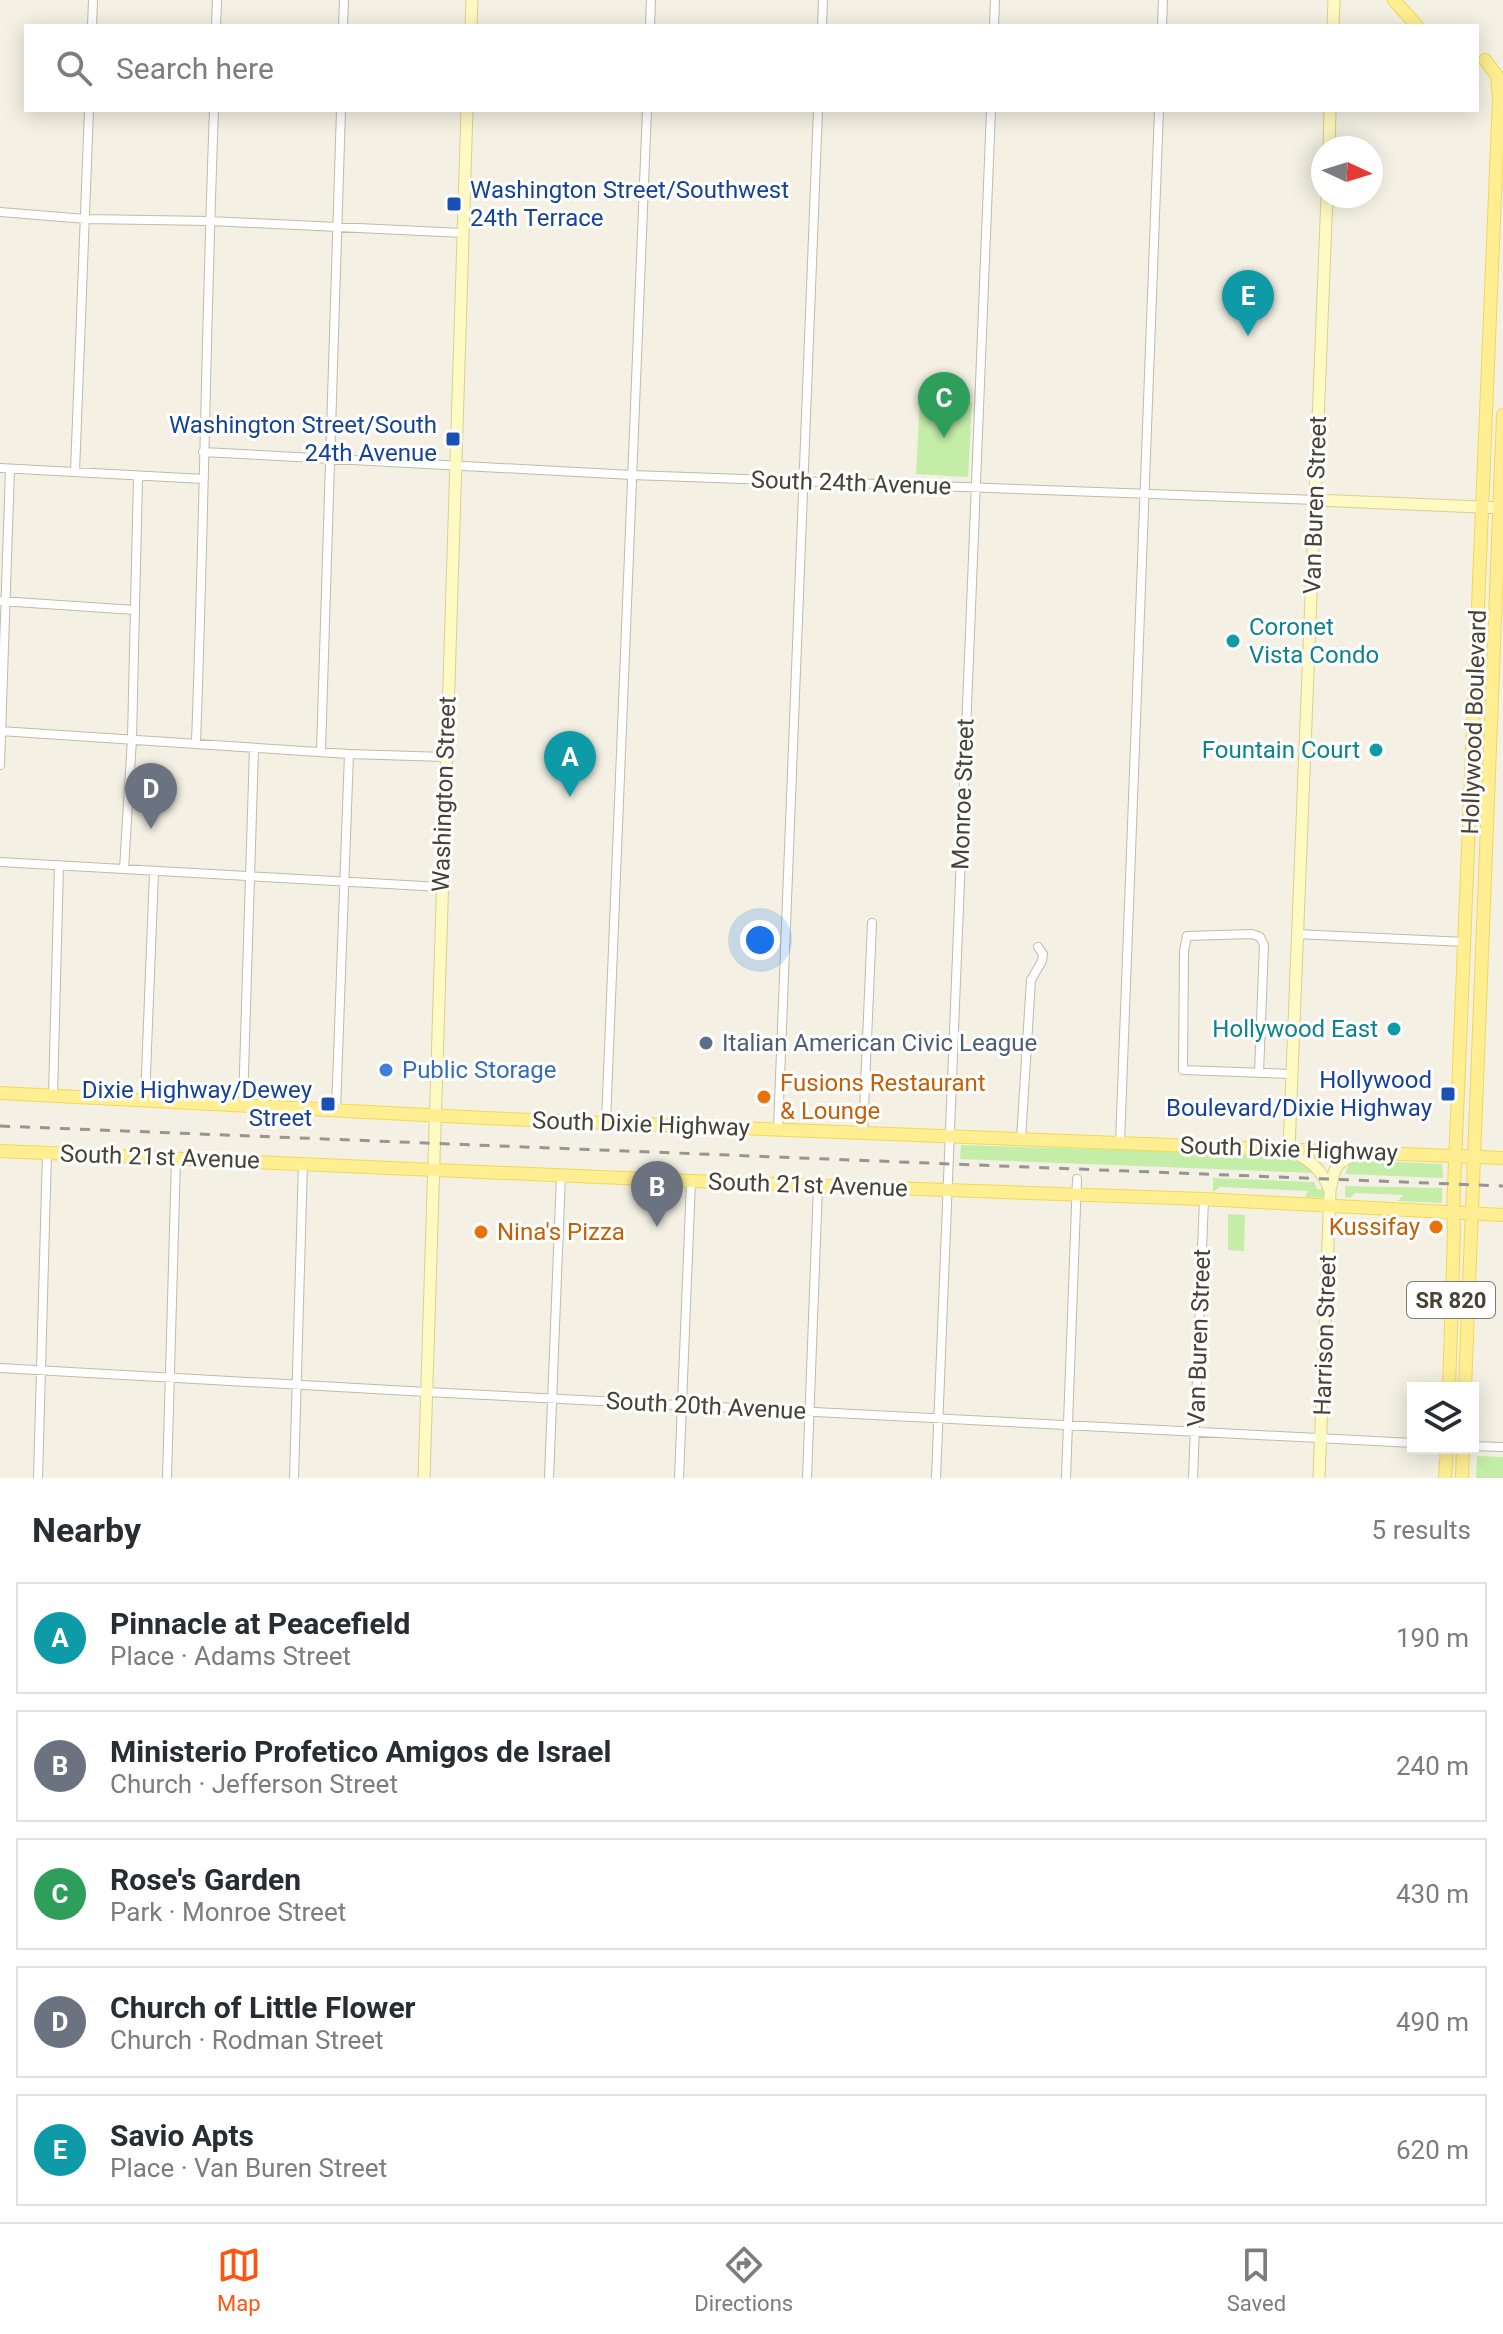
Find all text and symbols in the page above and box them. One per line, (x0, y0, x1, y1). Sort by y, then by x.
search box (24, 24, 1479, 112)
icon: search (52, 46, 96, 90)
text: Search here (116, 51, 274, 86)
north arrow (1311, 136, 1383, 208)
place label: Washington Street/Southwest 24th Terrace (470, 176, 789, 232)
marker: Washington Street/Southwest 24th Terrace (445, 195, 463, 213)
pin: E (1222, 270, 1274, 336)
pin: C (918, 372, 970, 438)
place label: Washington Street/South 24th Avenue (169, 411, 437, 467)
street label: Van Buren Street (1298, 415, 1332, 595)
marker: Washington Street/South 24th Avenue (444, 430, 462, 448)
street label: South 24th Avenue (750, 466, 952, 500)
street label: Hollywood Boulevard (1456, 609, 1492, 835)
place label: Coronet Vista Condo (1249, 613, 1379, 669)
marker: Coronet Vista Condo (1224, 632, 1242, 650)
street label: Washington Street (427, 695, 461, 892)
street label: Monroe Street (946, 718, 980, 870)
pin: A (544, 731, 596, 797)
place label: Fountain Court (1202, 736, 1360, 764)
marker: Fountain Court (1367, 741, 1385, 759)
pin: D (125, 763, 177, 829)
your location (740, 920, 780, 960)
place label: Hollywood East (1212, 1015, 1378, 1043)
marker: Hollywood East (1385, 1020, 1403, 1038)
place label: Italian American Civic League (722, 1029, 1037, 1057)
marker: Italian American Civic League (697, 1034, 715, 1052)
place label: Public Storage (402, 1056, 557, 1084)
marker: Public Storage (377, 1061, 395, 1079)
place label: Hollywood Boulevard/Dixie Highway (1166, 1066, 1433, 1122)
place label: Fusions Restaurant & Lounge (780, 1069, 986, 1125)
place label: Dixie Highway/Dewey Street (82, 1076, 313, 1132)
marker: Hollywood Boulevard/Dixie Highway (1439, 1085, 1457, 1103)
marker: Fusions Restaurant & Lounge (755, 1088, 773, 1106)
marker: Dixie Highway/Dewey Street (319, 1095, 337, 1113)
street label: South Dixie Highway (532, 1106, 751, 1142)
street label: South Dixie Highway (1180, 1131, 1399, 1167)
street label: South 21st Avenue (60, 1140, 260, 1174)
pin: B (631, 1161, 683, 1227)
street label: South 21st Avenue (708, 1168, 908, 1202)
place label: Kussifay (1329, 1213, 1421, 1241)
place label: Nina's Pizza (497, 1218, 625, 1246)
marker: Kussifay (1427, 1218, 1445, 1236)
marker: Nina's Pizza (472, 1223, 490, 1241)
street label: Van Buren Street (1182, 1248, 1216, 1428)
street label: Harrison Street (1308, 1254, 1342, 1416)
road number: SR 820 (1407, 1282, 1495, 1318)
map controls (1407, 1382, 1479, 1454)
button: layers (1407, 1382, 1479, 1454)
street label: South 20th Avenue (605, 1387, 807, 1425)
text: Nearby (32, 1510, 141, 1550)
text: 5 results (1372, 1515, 1471, 1545)
text: Pinnacle at Peacefield (110, 1606, 410, 1641)
text: A (51, 1623, 69, 1653)
text: 190 m (1396, 1623, 1469, 1653)
text: Place · Adams Street (110, 1641, 351, 1671)
text: Ministerio Profetico Amigos de Israel (110, 1734, 612, 1769)
text: B (52, 1751, 68, 1781)
text: 240 m (1396, 1751, 1469, 1781)
text: Church · Jefferson Street (110, 1769, 398, 1799)
text: Rose's Garden (110, 1862, 301, 1897)
text: C (51, 1879, 69, 1909)
text: 430 m (1396, 1879, 1469, 1909)
text: Park · Monroe Street (110, 1897, 346, 1927)
text: Church of Little Flower (110, 1990, 416, 2025)
text: D (52, 2007, 68, 2037)
text: 490 m (1396, 2007, 1469, 2037)
text: Church · Rodman Street (110, 2025, 384, 2055)
text: Savio Apts (110, 2118, 254, 2153)
text: E (53, 2135, 67, 2165)
text: 620 m (1396, 2135, 1469, 2165)
text: Place · Van Buren Street (110, 2153, 387, 2183)
tab: Map (217, 2243, 261, 2316)
tab: Directions (694, 2243, 793, 2316)
tab: Saved (1227, 2243, 1286, 2316)

